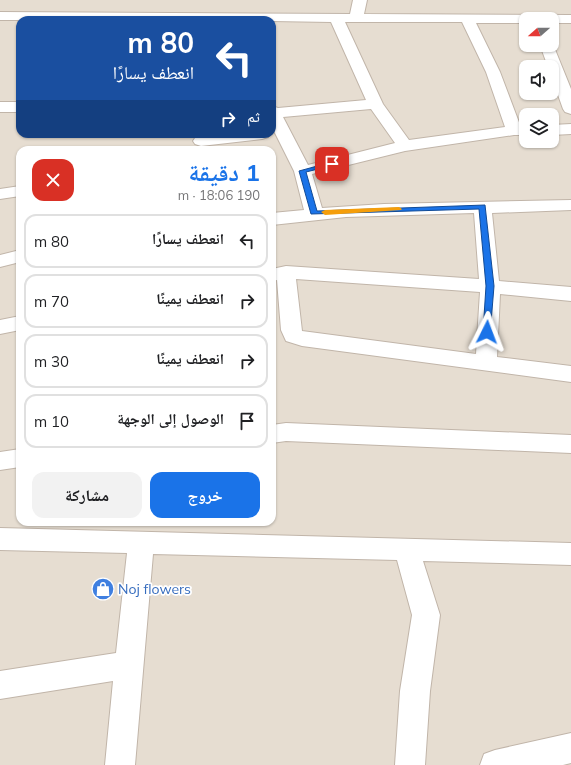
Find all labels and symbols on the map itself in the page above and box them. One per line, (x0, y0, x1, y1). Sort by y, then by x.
north arrow (519, 12, 559, 52)
pin (315, 147, 349, 181)
position arrow (466, 311, 508, 353)
shop icon: Noj flowers (90, 576, 116, 602)
place label: Noj flowers (118, 580, 191, 598)

